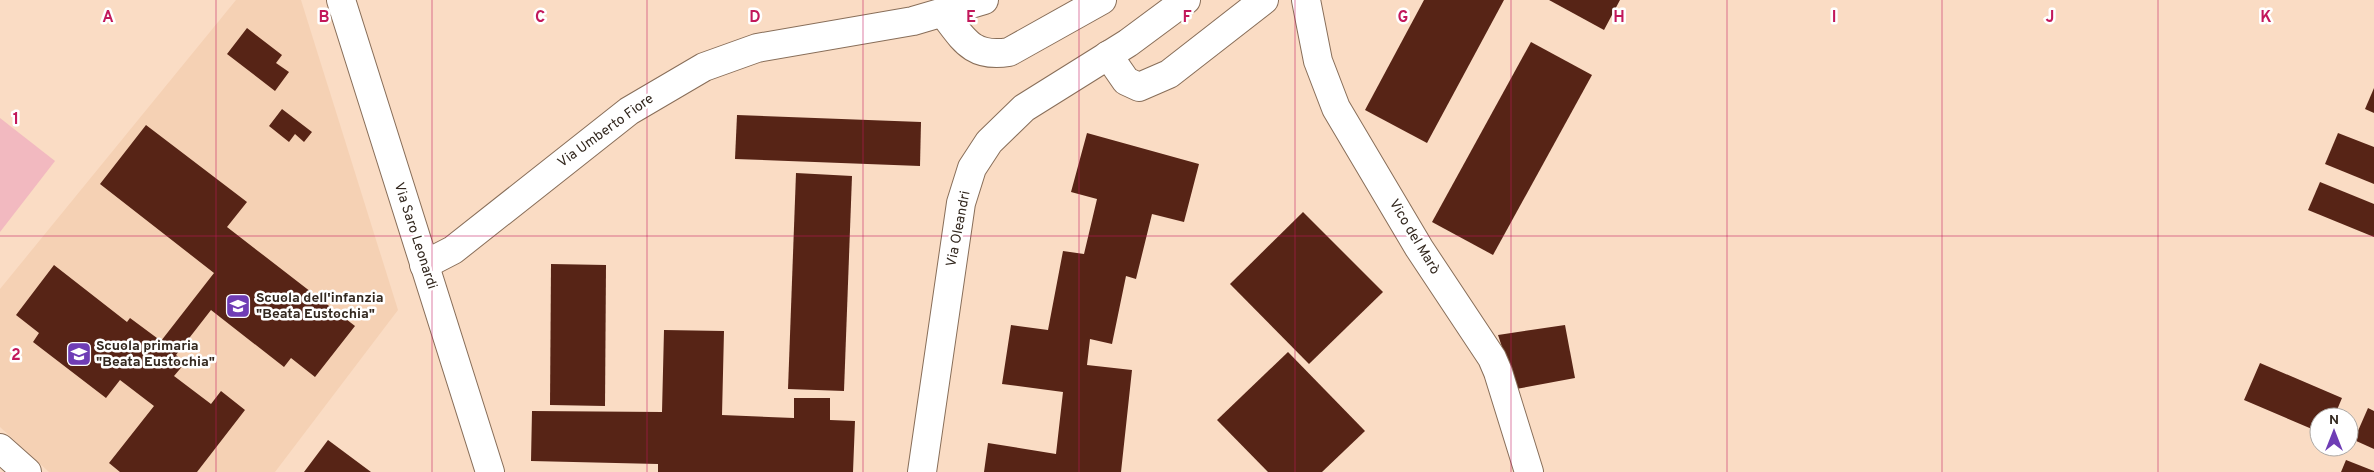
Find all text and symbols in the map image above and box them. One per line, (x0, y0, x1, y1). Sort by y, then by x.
text: A (102, 8, 114, 28)
text: B (318, 8, 330, 28)
text: C (535, 8, 545, 28)
text: D (749, 8, 761, 28)
text: E (966, 8, 976, 28)
text: F (1182, 8, 1192, 28)
text: G (1398, 8, 1408, 28)
text: H (1613, 8, 1625, 28)
text: I (1832, 8, 1836, 28)
text: J (2046, 8, 2054, 28)
text: K (2260, 8, 2272, 28)
street label: Via Umberto Fiore (555, 91, 657, 171)
text: 1 (13, 110, 19, 130)
street label: Via Saro Leonardi (390, 181, 440, 291)
street label: Via Oleandri (943, 190, 975, 268)
street label: Vico del Marò (1385, 196, 1443, 278)
place label: Scuola dell'infanzia "Beata Eustochia" (256, 290, 384, 323)
school or university icon: Scuola dell'infanzia "Beata Eustochia" (225, 293, 251, 319)
place label: Scuola primaria "Beata Eustochia" (96, 338, 215, 371)
school or university icon: Scuola primaria "Beata Eustochia" (66, 341, 92, 367)
text: 2 (11, 346, 21, 366)
north arrow (2309, 407, 2359, 457)
text: N (2329, 412, 2339, 429)

